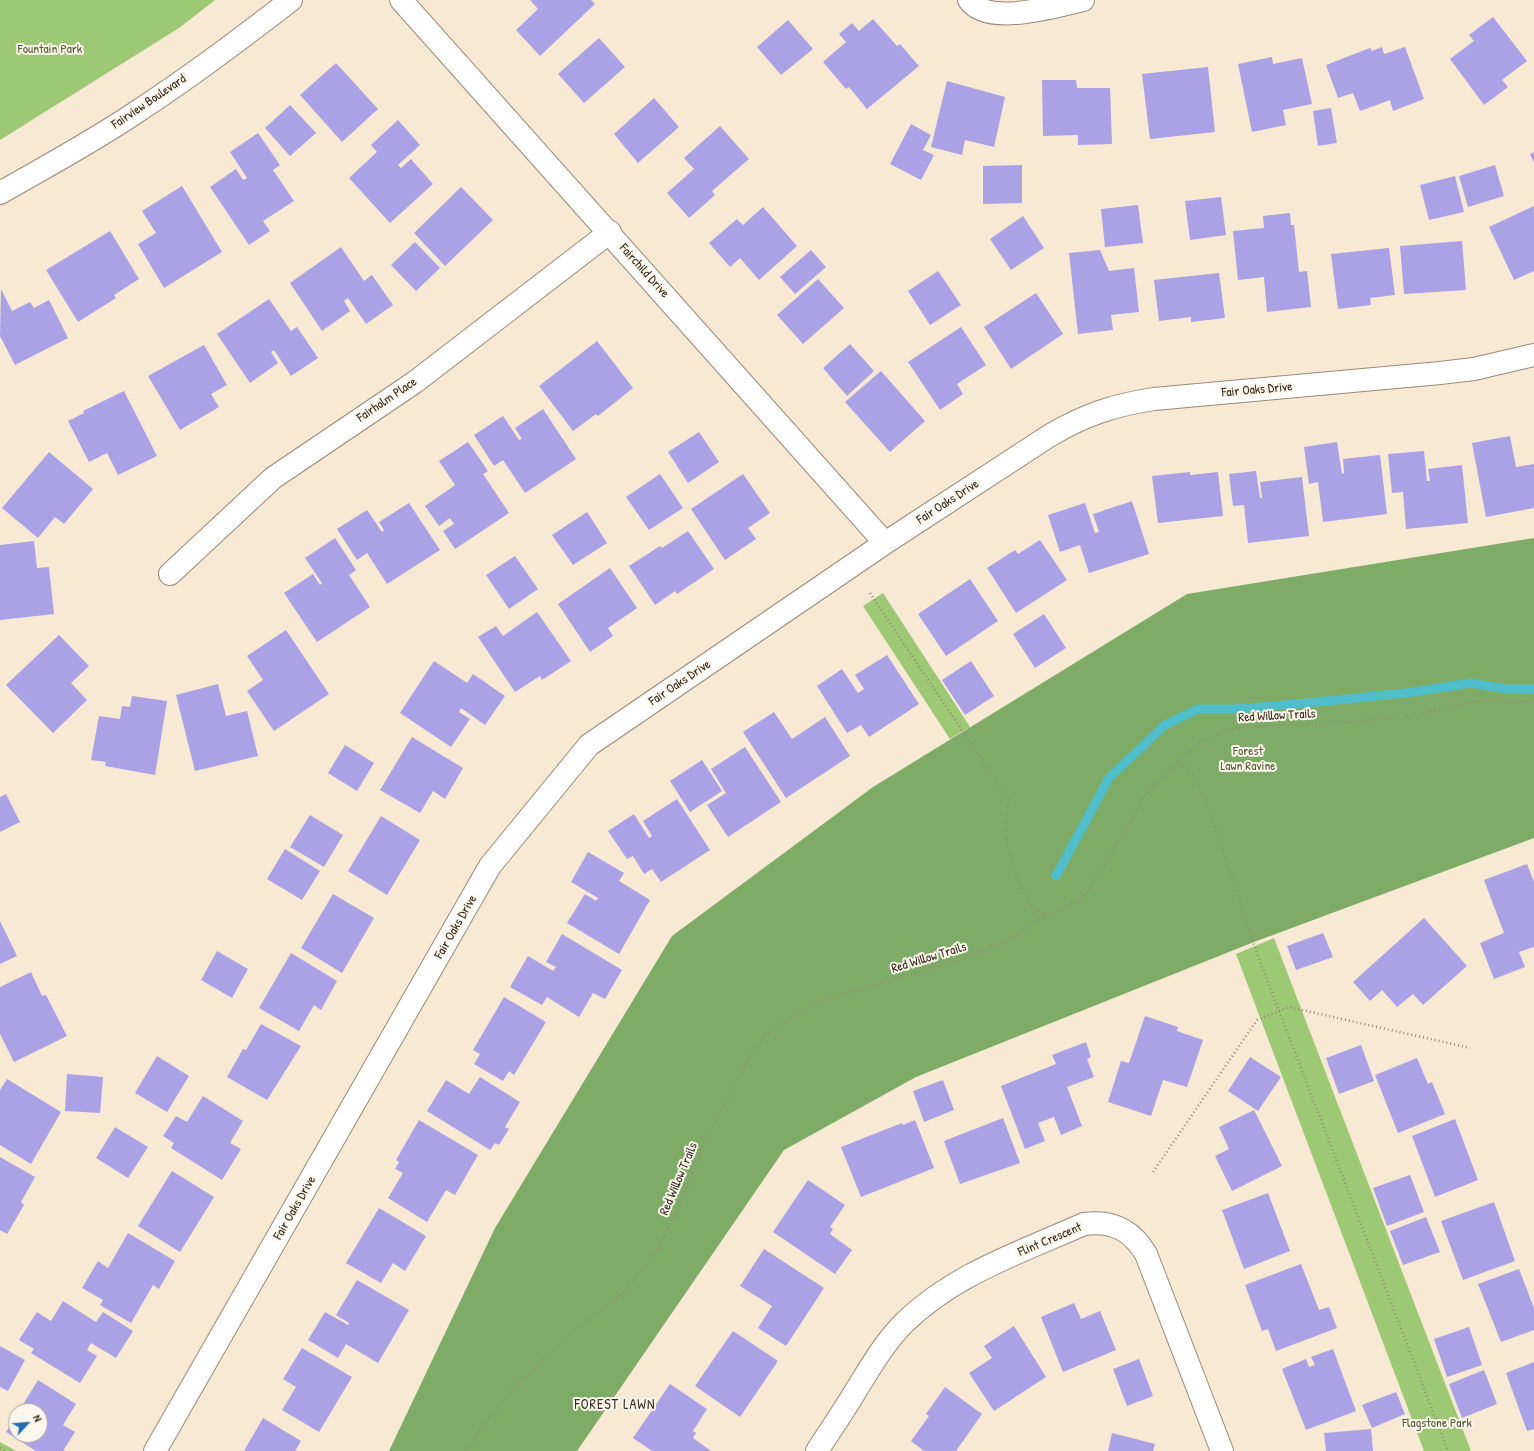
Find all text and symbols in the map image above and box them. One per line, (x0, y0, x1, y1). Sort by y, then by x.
park label: Fountain Park (18, 42, 82, 58)
street label: Fairview Boulevard (109, 71, 189, 133)
street label: Fairchild Drive (616, 241, 672, 301)
street label: Fairholm Place (354, 374, 420, 426)
street label: Fair Oaks Drive (1221, 379, 1293, 401)
street label: Fair Oaks Drive (914, 476, 982, 528)
street label: Fair Oaks Drive (646, 657, 714, 709)
street label: Red Willow Trails (1238, 706, 1316, 726)
park label: Forest Lawn Ravine (1221, 744, 1275, 775)
street label: Fair Oaks Drive (431, 892, 481, 962)
street label: Red Willow Trails (890, 939, 968, 977)
street label: Red Willow Trails (657, 1140, 701, 1218)
street label: Fair Oaks Drive (270, 1173, 320, 1243)
street label: Flint Crescent (1016, 1220, 1084, 1260)
district label: FOREST LAWN (575, 1397, 655, 1413)
north arrow (8, 1403, 48, 1443)
text: N (30, 1412, 45, 1424)
park label: Flagstone Park (1402, 1416, 1472, 1432)

